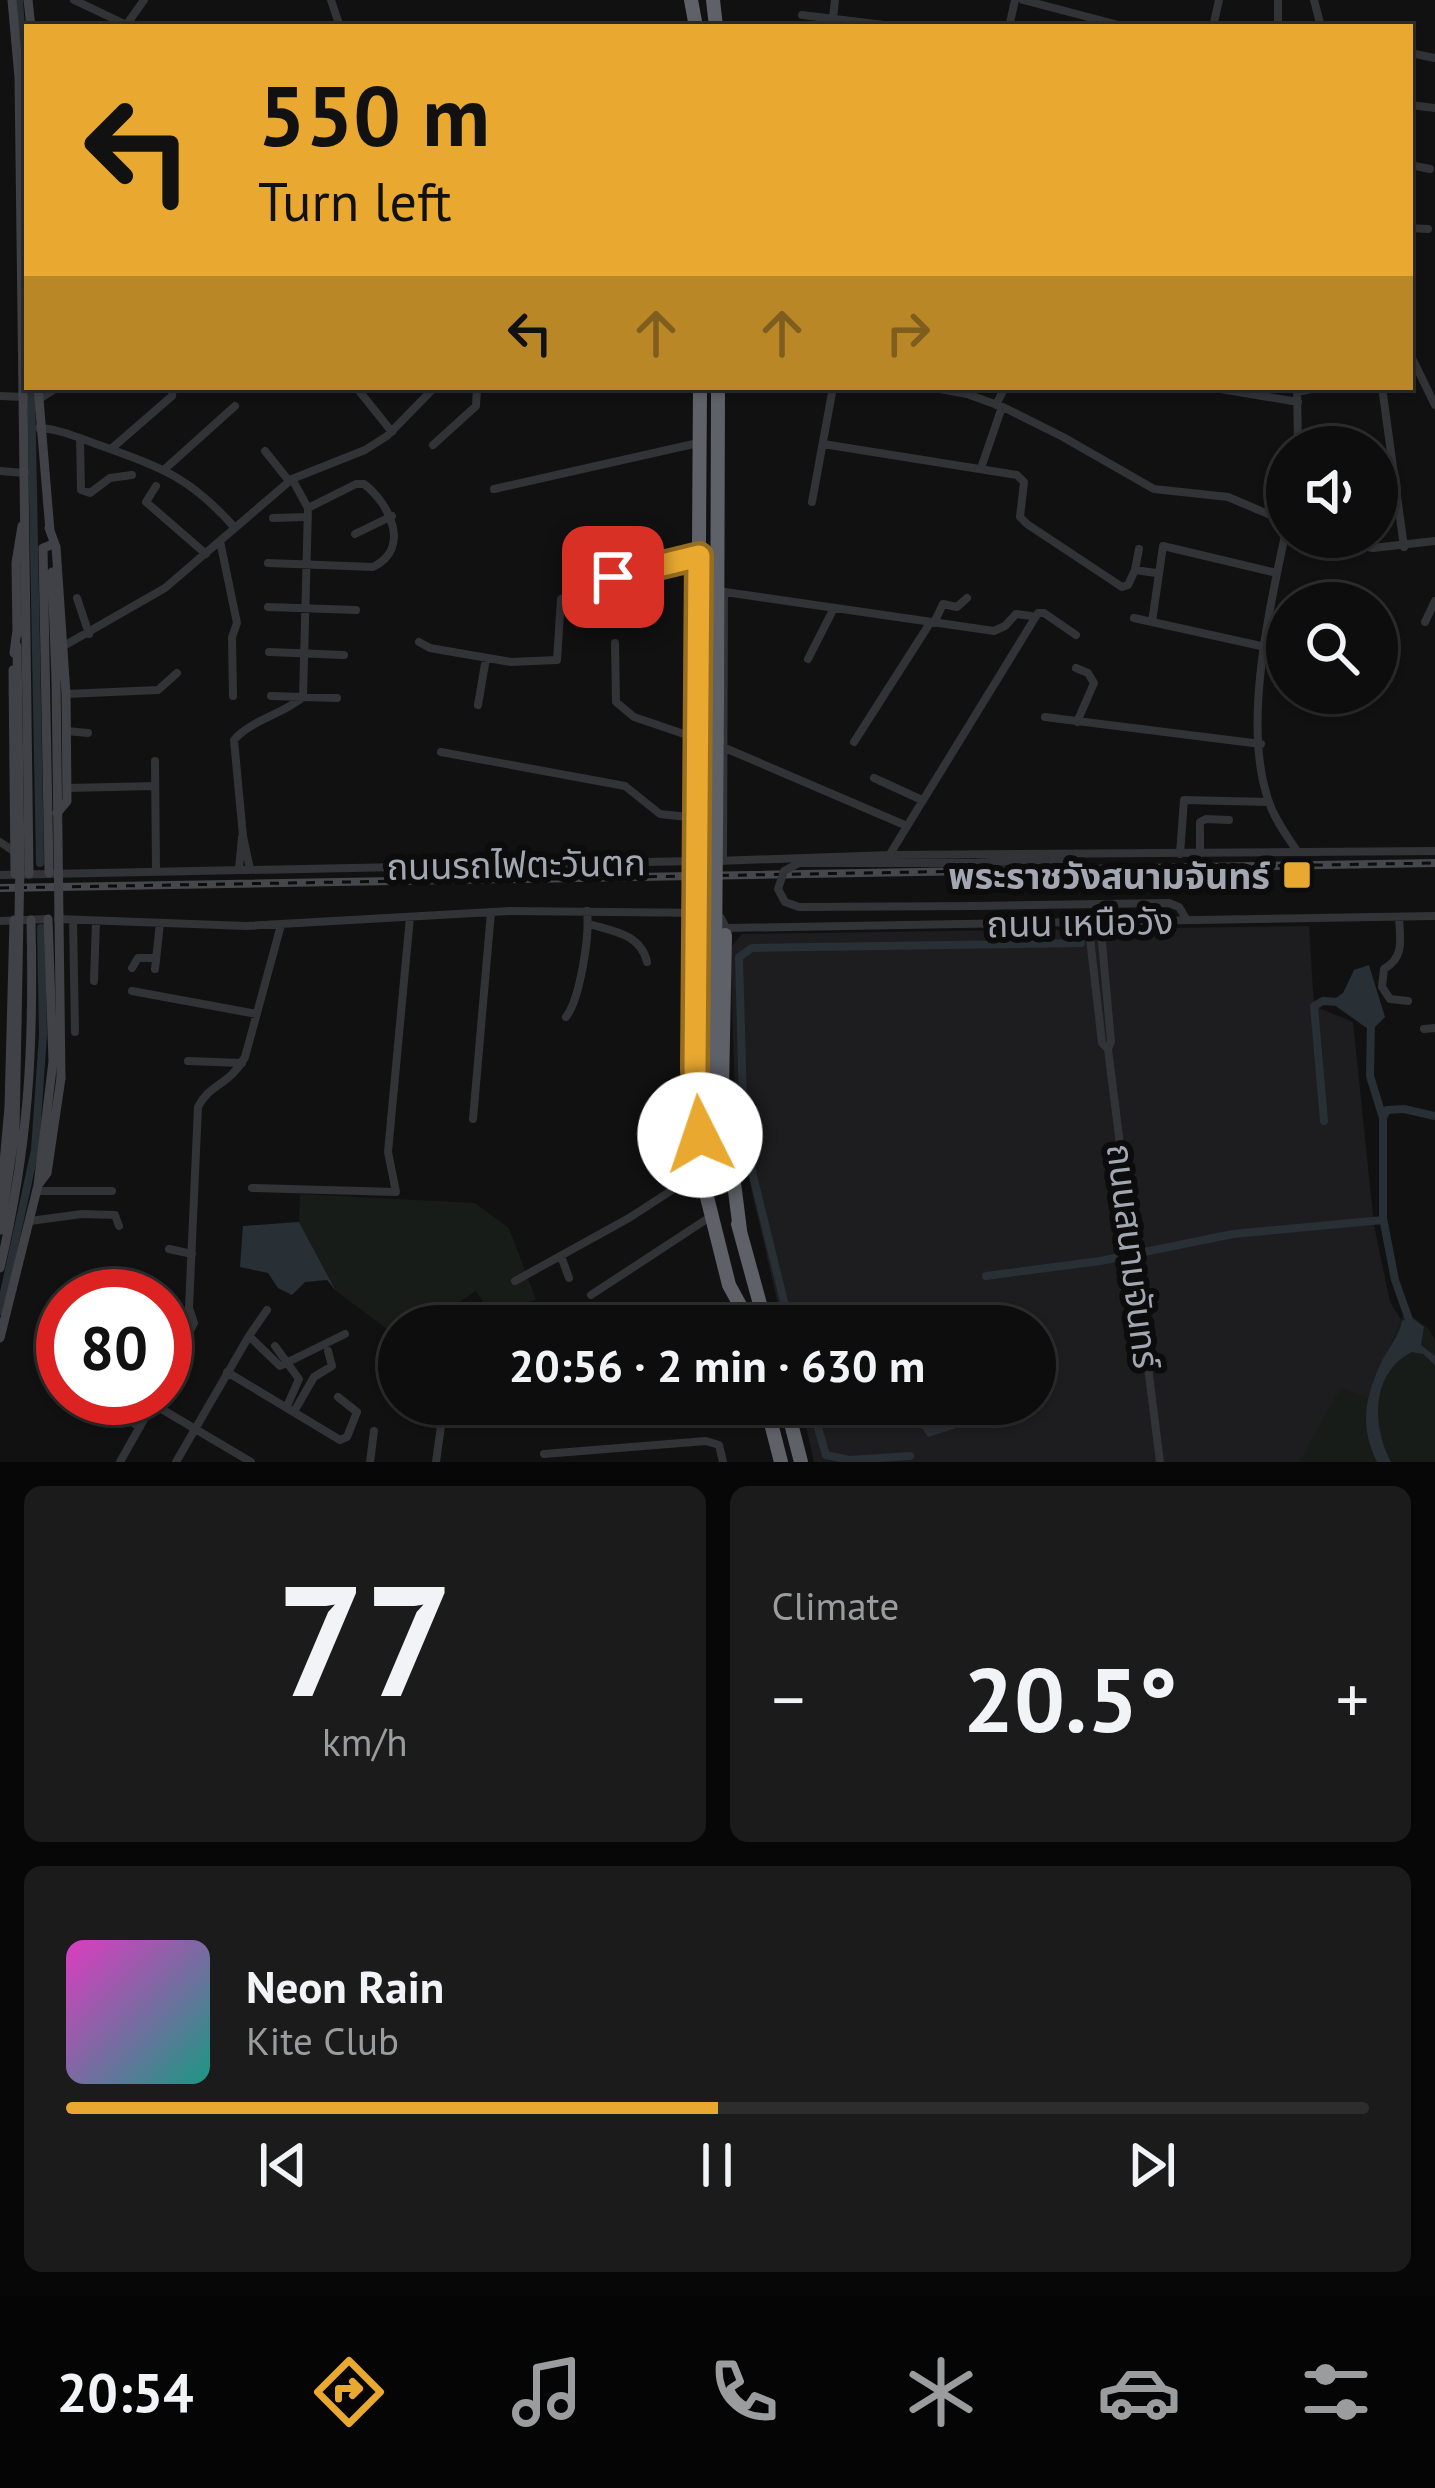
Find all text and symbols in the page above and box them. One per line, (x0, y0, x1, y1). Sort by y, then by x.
text: 550 m (258, 60, 490, 169)
icon: left (60, 72, 216, 228)
text: Turn left (258, 166, 452, 236)
icon: left (497, 300, 563, 366)
icon: ahead (623, 300, 689, 366)
icon: ahead (749, 300, 815, 366)
icon: right (875, 300, 941, 366)
map controls (1266, 426, 1398, 714)
button: sound (1266, 426, 1398, 558)
pin (562, 526, 664, 628)
icon: arrive (580, 544, 646, 610)
button: search (1266, 582, 1398, 714)
street label: ถนนรถไฟตะวันตก (386, 838, 646, 890)
place label: พระราชวังสนามจันทร์ (948, 852, 1270, 899)
marker: พระราชวังสนามจันทร์ (1281, 859, 1313, 891)
street label: ถนน เหนือวัง (986, 897, 1174, 947)
position arrow (637, 1072, 763, 1198)
street label: ถนนสนามจันทร์ (1097, 1141, 1171, 1373)
speed limit sign: 80 (36, 1269, 192, 1425)
text: 20:56 · 2 min · 630 m (509, 1336, 925, 1394)
text: 77 (276, 1537, 453, 1739)
text: Climate (772, 1580, 899, 1631)
text: 20.5° (963, 1640, 1178, 1757)
text: − (772, 1656, 805, 1741)
text: + (1336, 1656, 1369, 1741)
text: km/h (322, 1716, 408, 1767)
text: Neon Rain (246, 1957, 444, 2015)
text: Kite Club (246, 2015, 399, 2066)
icon: previous (250, 2132, 316, 2198)
icon: pause (684, 2132, 750, 2198)
icon: next (1119, 2132, 1185, 2198)
icon: directions (307, 2350, 391, 2434)
icon: music (505, 2350, 589, 2434)
icon: phone (702, 2350, 786, 2434)
icon: climate (899, 2350, 983, 2434)
icon: car (1097, 2350, 1181, 2434)
icon: filters (1294, 2350, 1378, 2434)
text: 20:54 (57, 2357, 194, 2427)

